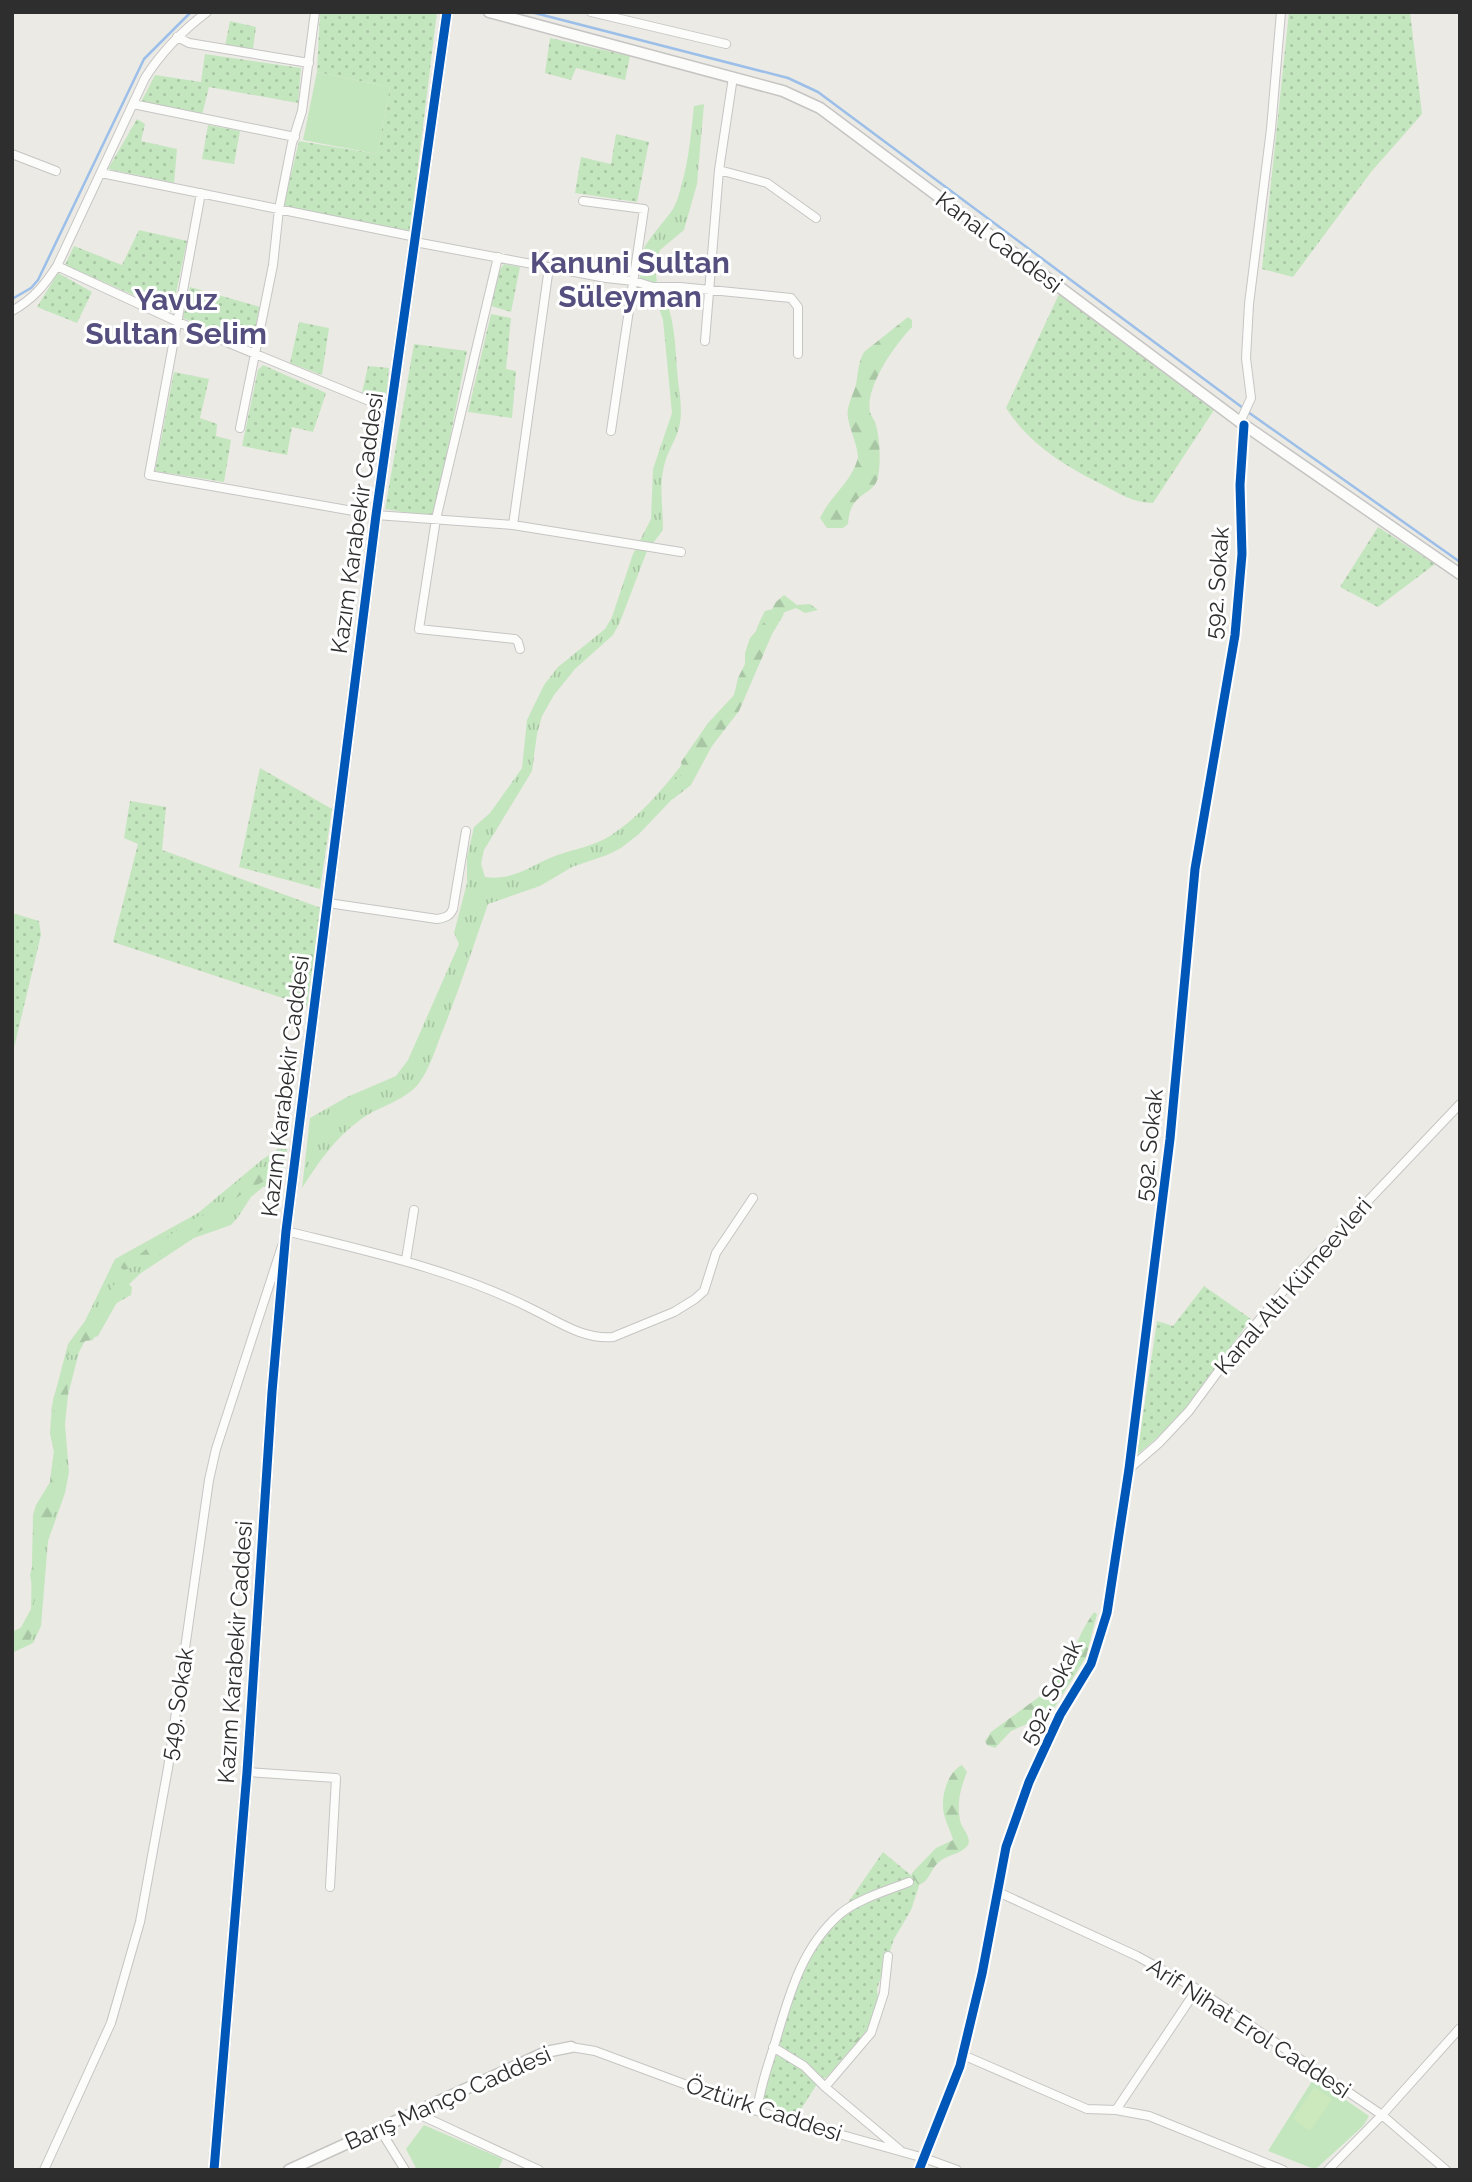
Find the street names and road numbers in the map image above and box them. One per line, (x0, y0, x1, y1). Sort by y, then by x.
street label: Kanal Caddesi (931, 185, 1068, 298)
street label: Kazım Karabekir Caddesi (325, 391, 388, 655)
street label: 592. Sokak (1199, 526, 1234, 640)
street label: Kazım Karabekir Caddesi (255, 954, 314, 1218)
street label: 592. Sokak (1129, 1087, 1168, 1202)
street label: Kanal Altı Kümeevleri (1209, 1192, 1377, 1380)
street label: Kazım Karabekir Caddesi (212, 1520, 257, 1784)
street label: 592. Sokak (1014, 1635, 1087, 1748)
street label: 549. Sokak (154, 1646, 199, 1762)
street label: Arif Nihat Erol Caddesi (1143, 1952, 1356, 2103)
street label: Barış Manço Caddesi (341, 2040, 555, 2155)
street label: Öztürk Caddesi (683, 2071, 846, 2146)

